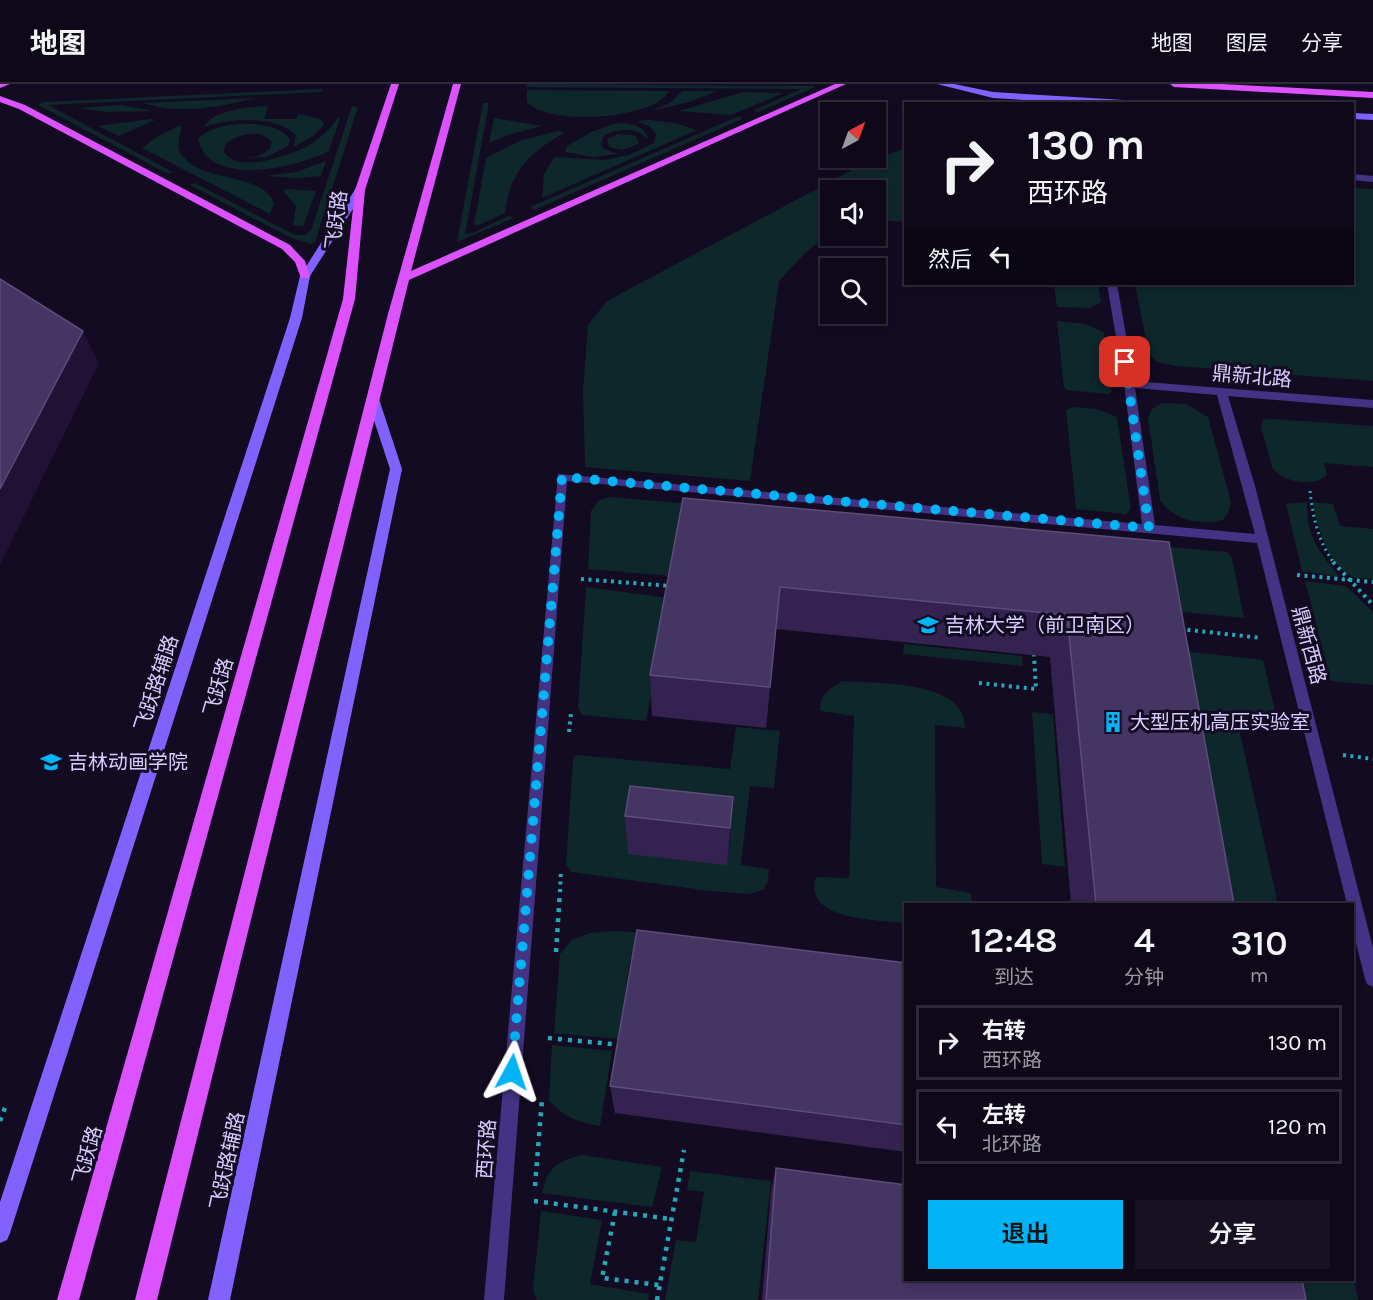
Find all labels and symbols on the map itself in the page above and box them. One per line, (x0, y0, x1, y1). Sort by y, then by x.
north arrow (820, 102, 886, 168)
street label: 飞跃路 (321, 189, 352, 251)
pin (1099, 336, 1150, 387)
street label: 鼎新北路 (1211, 362, 1293, 391)
street label: 鼎新西路 (1287, 604, 1330, 687)
school or university icon: 吉林大学（前卫南区） (916, 613, 940, 637)
place label: 吉林大学（前卫南区） (945, 614, 1145, 637)
street label: 飞跃路辅路 (130, 632, 183, 734)
street label: 飞跃路 (199, 655, 238, 719)
building icon: 大型压机高压实验室 (1101, 710, 1125, 734)
place label: 大型压机高压实验室 (1130, 711, 1310, 734)
school or university icon: 吉林动画学院 (39, 750, 63, 774)
place label: 吉林动画学院 (68, 751, 188, 774)
position arrow (480, 1040, 544, 1104)
street label: 飞跃路辅路 (206, 1110, 249, 1212)
street label: 西环路 (473, 1118, 500, 1180)
street label: 飞跃路 (68, 1123, 107, 1187)

